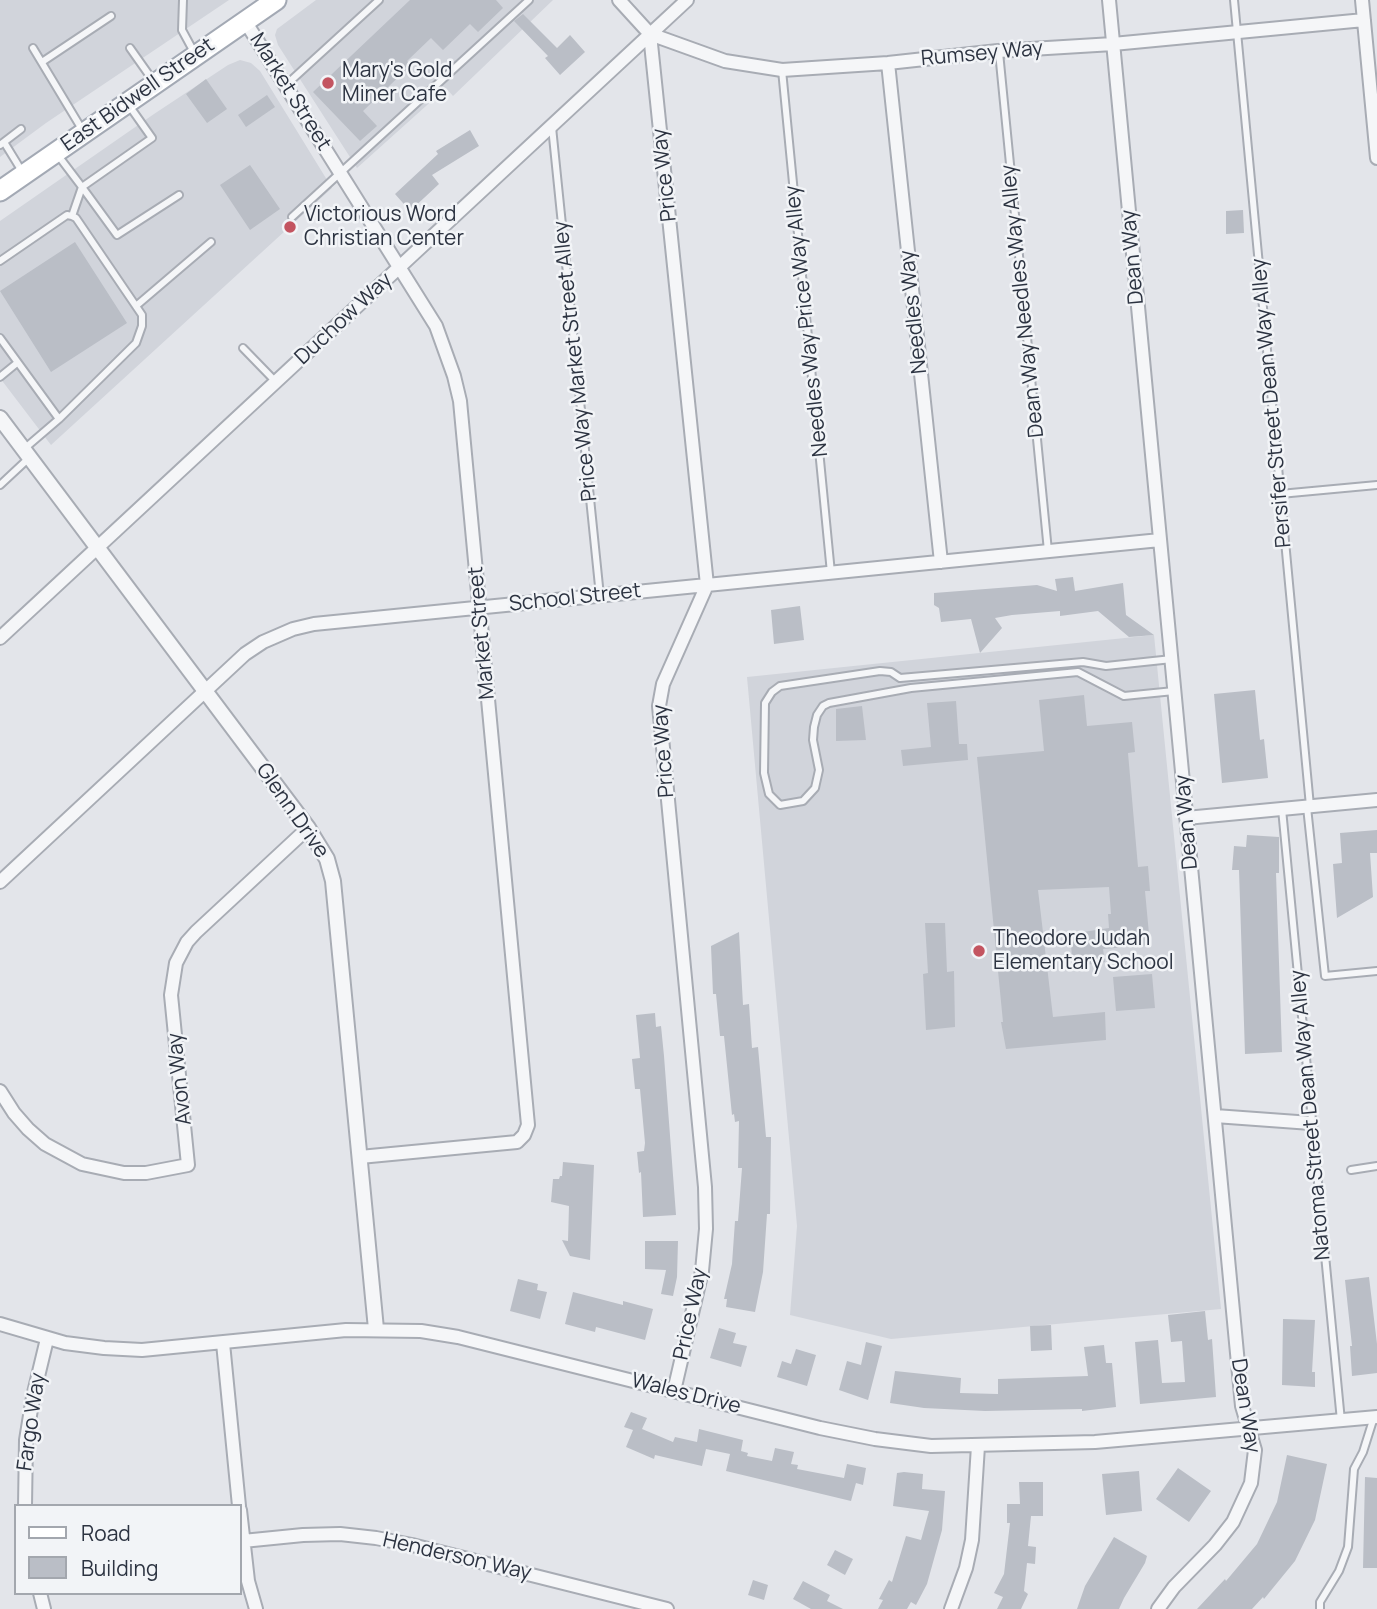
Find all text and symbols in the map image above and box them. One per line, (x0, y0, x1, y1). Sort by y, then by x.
street label: Market Street (244, 29, 336, 155)
street label: East Bidwell Street (57, 33, 219, 157)
street label: Rumsey Way (920, 36, 1044, 72)
place label: Mary's Gold Miner Cafe (342, 58, 452, 108)
marker: Mary's Gold Miner Cafe (320, 75, 336, 91)
street label: Price Way (648, 127, 682, 223)
street label: Dean Way Needles Way Alley (996, 163, 1050, 439)
street label: Needles Way Price Way Alley (780, 184, 834, 458)
place label: Victorious Word Christian Center (304, 202, 464, 252)
street label: Dean Way (1116, 208, 1150, 306)
marker: Victorious Word Christian Center (282, 219, 298, 235)
street label: Price Way Market Street Alley (549, 219, 603, 503)
street label: Needles Way (895, 249, 933, 375)
street label: Persifer Street Dean Way Alley (1247, 257, 1297, 549)
street label: Duchow Way (290, 268, 398, 370)
street label: Market Street (464, 565, 500, 701)
street label: School Street (508, 579, 642, 617)
street label: Price Way (648, 703, 680, 799)
street label: Glenn Drive (250, 759, 334, 863)
street label: Dean Way (1170, 773, 1204, 871)
place label: Theodore Judah Elementary School (993, 926, 1174, 976)
marker: Theodore Judah Elementary School (971, 943, 987, 959)
street label: Natoma Street Dean Way Alley (1286, 969, 1336, 1261)
street label: Avon Way (163, 1032, 197, 1126)
street label: Price Way (669, 1266, 713, 1362)
street label: Dean Way (1225, 1357, 1265, 1455)
street label: Wales Drive (629, 1368, 743, 1420)
street label: Fargo Way (13, 1371, 51, 1473)
legend (14, 1504, 242, 1595)
text: Road (81, 1519, 131, 1547)
street label: Henderson Way (380, 1528, 534, 1586)
text: Building (81, 1554, 158, 1582)

